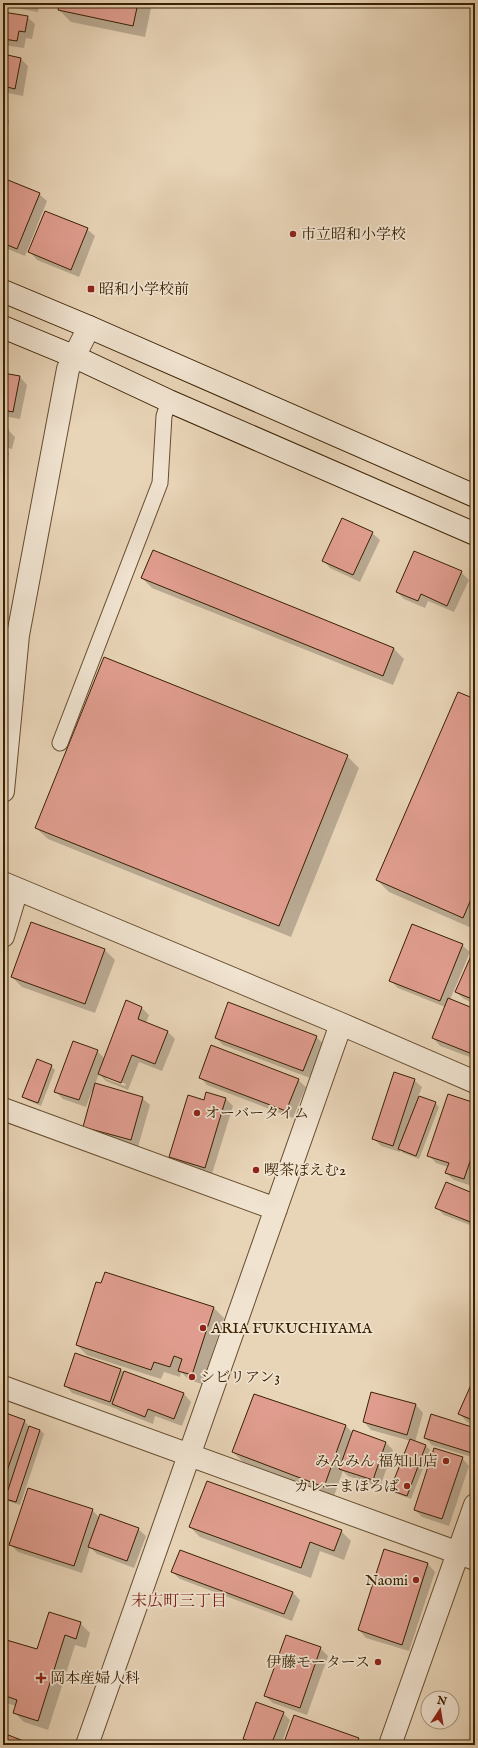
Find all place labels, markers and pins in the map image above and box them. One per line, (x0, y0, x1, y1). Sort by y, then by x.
place label: 市立昭和小学校 (301, 225, 406, 244)
marker: 市立昭和小学校 (288, 229, 298, 239)
place label: 昭和小学校前 (99, 280, 189, 299)
marker: 昭和小学校前 (86, 284, 96, 294)
place label: オーバータイム (205, 1104, 309, 1123)
marker: オーバータイム (192, 1108, 202, 1118)
place label: 喫茶ぽえむ2 (264, 1161, 346, 1180)
marker: 喫茶ぽえむ2 (251, 1165, 261, 1175)
place label: ARIA FUKUCHIYAMA (210, 1319, 373, 1338)
marker: ARIA FUKUCHIYAMA (198, 1323, 208, 1333)
place label: シビリアン3 (200, 1368, 280, 1387)
marker: シビリアン3 (187, 1372, 197, 1382)
place label: みんみん 福知山店 (315, 1452, 438, 1471)
marker: みんみん 福知山店 (441, 1456, 451, 1466)
place label: カレーまほろば (294, 1477, 399, 1496)
marker: カレーまほろば (402, 1481, 412, 1491)
place label: Naomi (365, 1571, 408, 1590)
marker: Naomi (411, 1575, 421, 1585)
place label: 伊藤モータース (266, 1653, 370, 1672)
marker: 伊藤モータース (373, 1657, 383, 1667)
place label: 岡本産婦人科 (50, 1669, 140, 1688)
marker: 岡本産婦人科 (35, 1672, 47, 1684)

